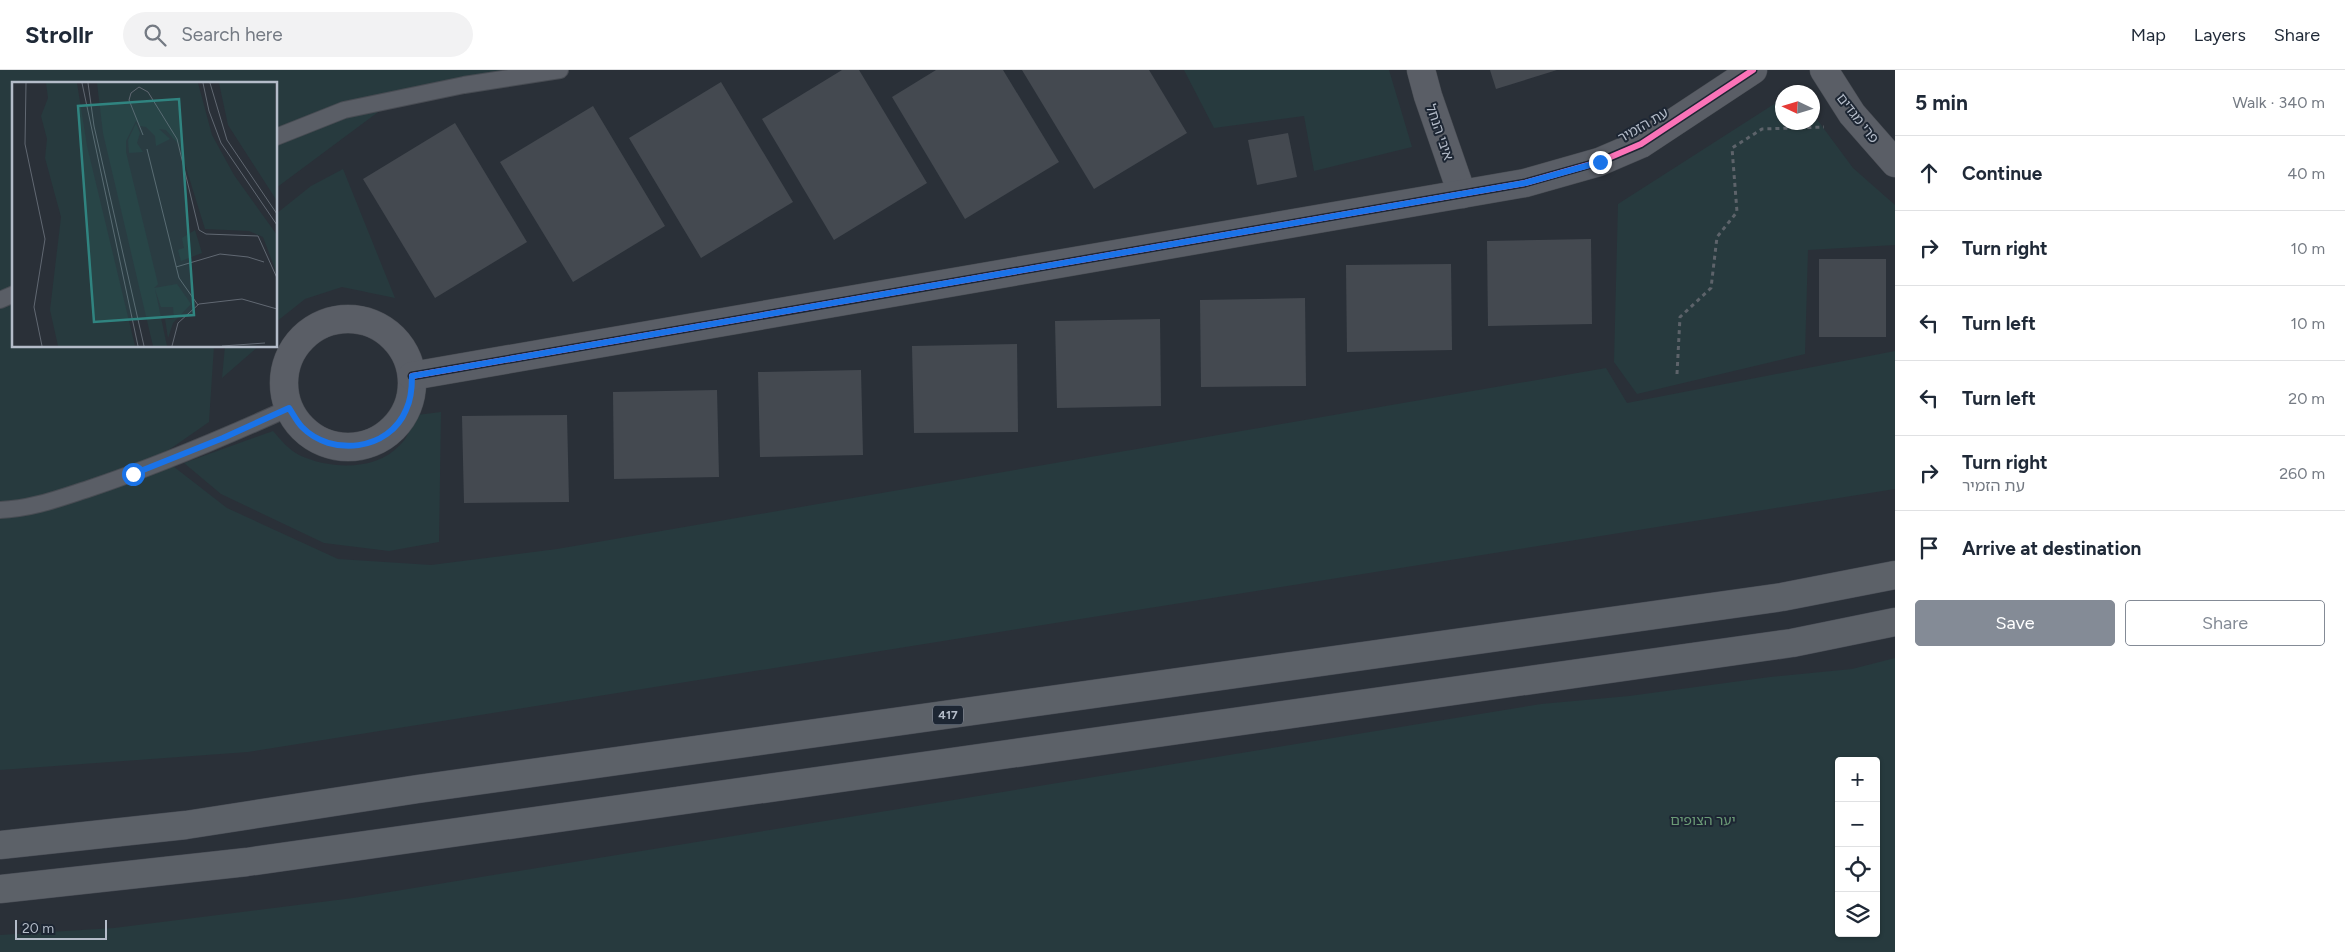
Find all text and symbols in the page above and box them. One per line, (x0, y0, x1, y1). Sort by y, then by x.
search box (123, 12, 473, 57)
text: Strollr (25, 20, 93, 49)
icon: search (141, 21, 169, 49)
text: Search here (181, 23, 283, 46)
text: Map (2131, 24, 2166, 46)
text: Layers (2194, 24, 2246, 46)
text: Share (2274, 24, 2320, 46)
inset map (12, 82, 278, 348)
north arrow (1775, 85, 1820, 130)
street label: פרי מגדים (1833, 90, 1882, 147)
text: 5 min (1915, 90, 1968, 115)
text: Walk · 340 m (2232, 93, 2325, 112)
street label: איבי הנחל (1422, 102, 1457, 163)
street label: עת הזמיר (1615, 104, 1671, 147)
route end (1589, 151, 1612, 174)
icon: ahead (1915, 159, 1943, 187)
text: Continue (1962, 162, 2042, 185)
text: 40 m (2287, 164, 2325, 183)
icon: right (1915, 234, 1943, 262)
text: Turn right (1962, 237, 2048, 260)
text: 10 m (2291, 239, 2325, 258)
icon: left (1915, 309, 1943, 337)
text: Turn left (1962, 312, 2036, 335)
text: 10 m (2291, 314, 2325, 333)
icon: left (1915, 384, 1943, 412)
text: Turn left (1962, 387, 2036, 410)
text: 20 m (2288, 389, 2325, 408)
text: Turn right (1962, 451, 2048, 474)
icon: right (1915, 459, 1943, 487)
route start (122, 463, 145, 486)
text: 260 m (2279, 464, 2325, 483)
text: עת הזמיר (1962, 476, 2025, 495)
icon: arrive (1915, 534, 1943, 562)
text: Arrive at destination (1962, 537, 2141, 560)
button: Save (1915, 600, 2115, 646)
button: Share (2125, 600, 2325, 646)
road number: 417 (933, 706, 963, 724)
map controls (1835, 757, 1880, 937)
button: + (1835, 757, 1880, 802)
button: − (1835, 802, 1880, 847)
park label: יער הצופים (1670, 812, 1736, 829)
button: locate (1835, 847, 1880, 892)
button: layers (1835, 892, 1880, 937)
scale bar (15, 917, 108, 940)
text: 20 m (22, 920, 54, 937)

